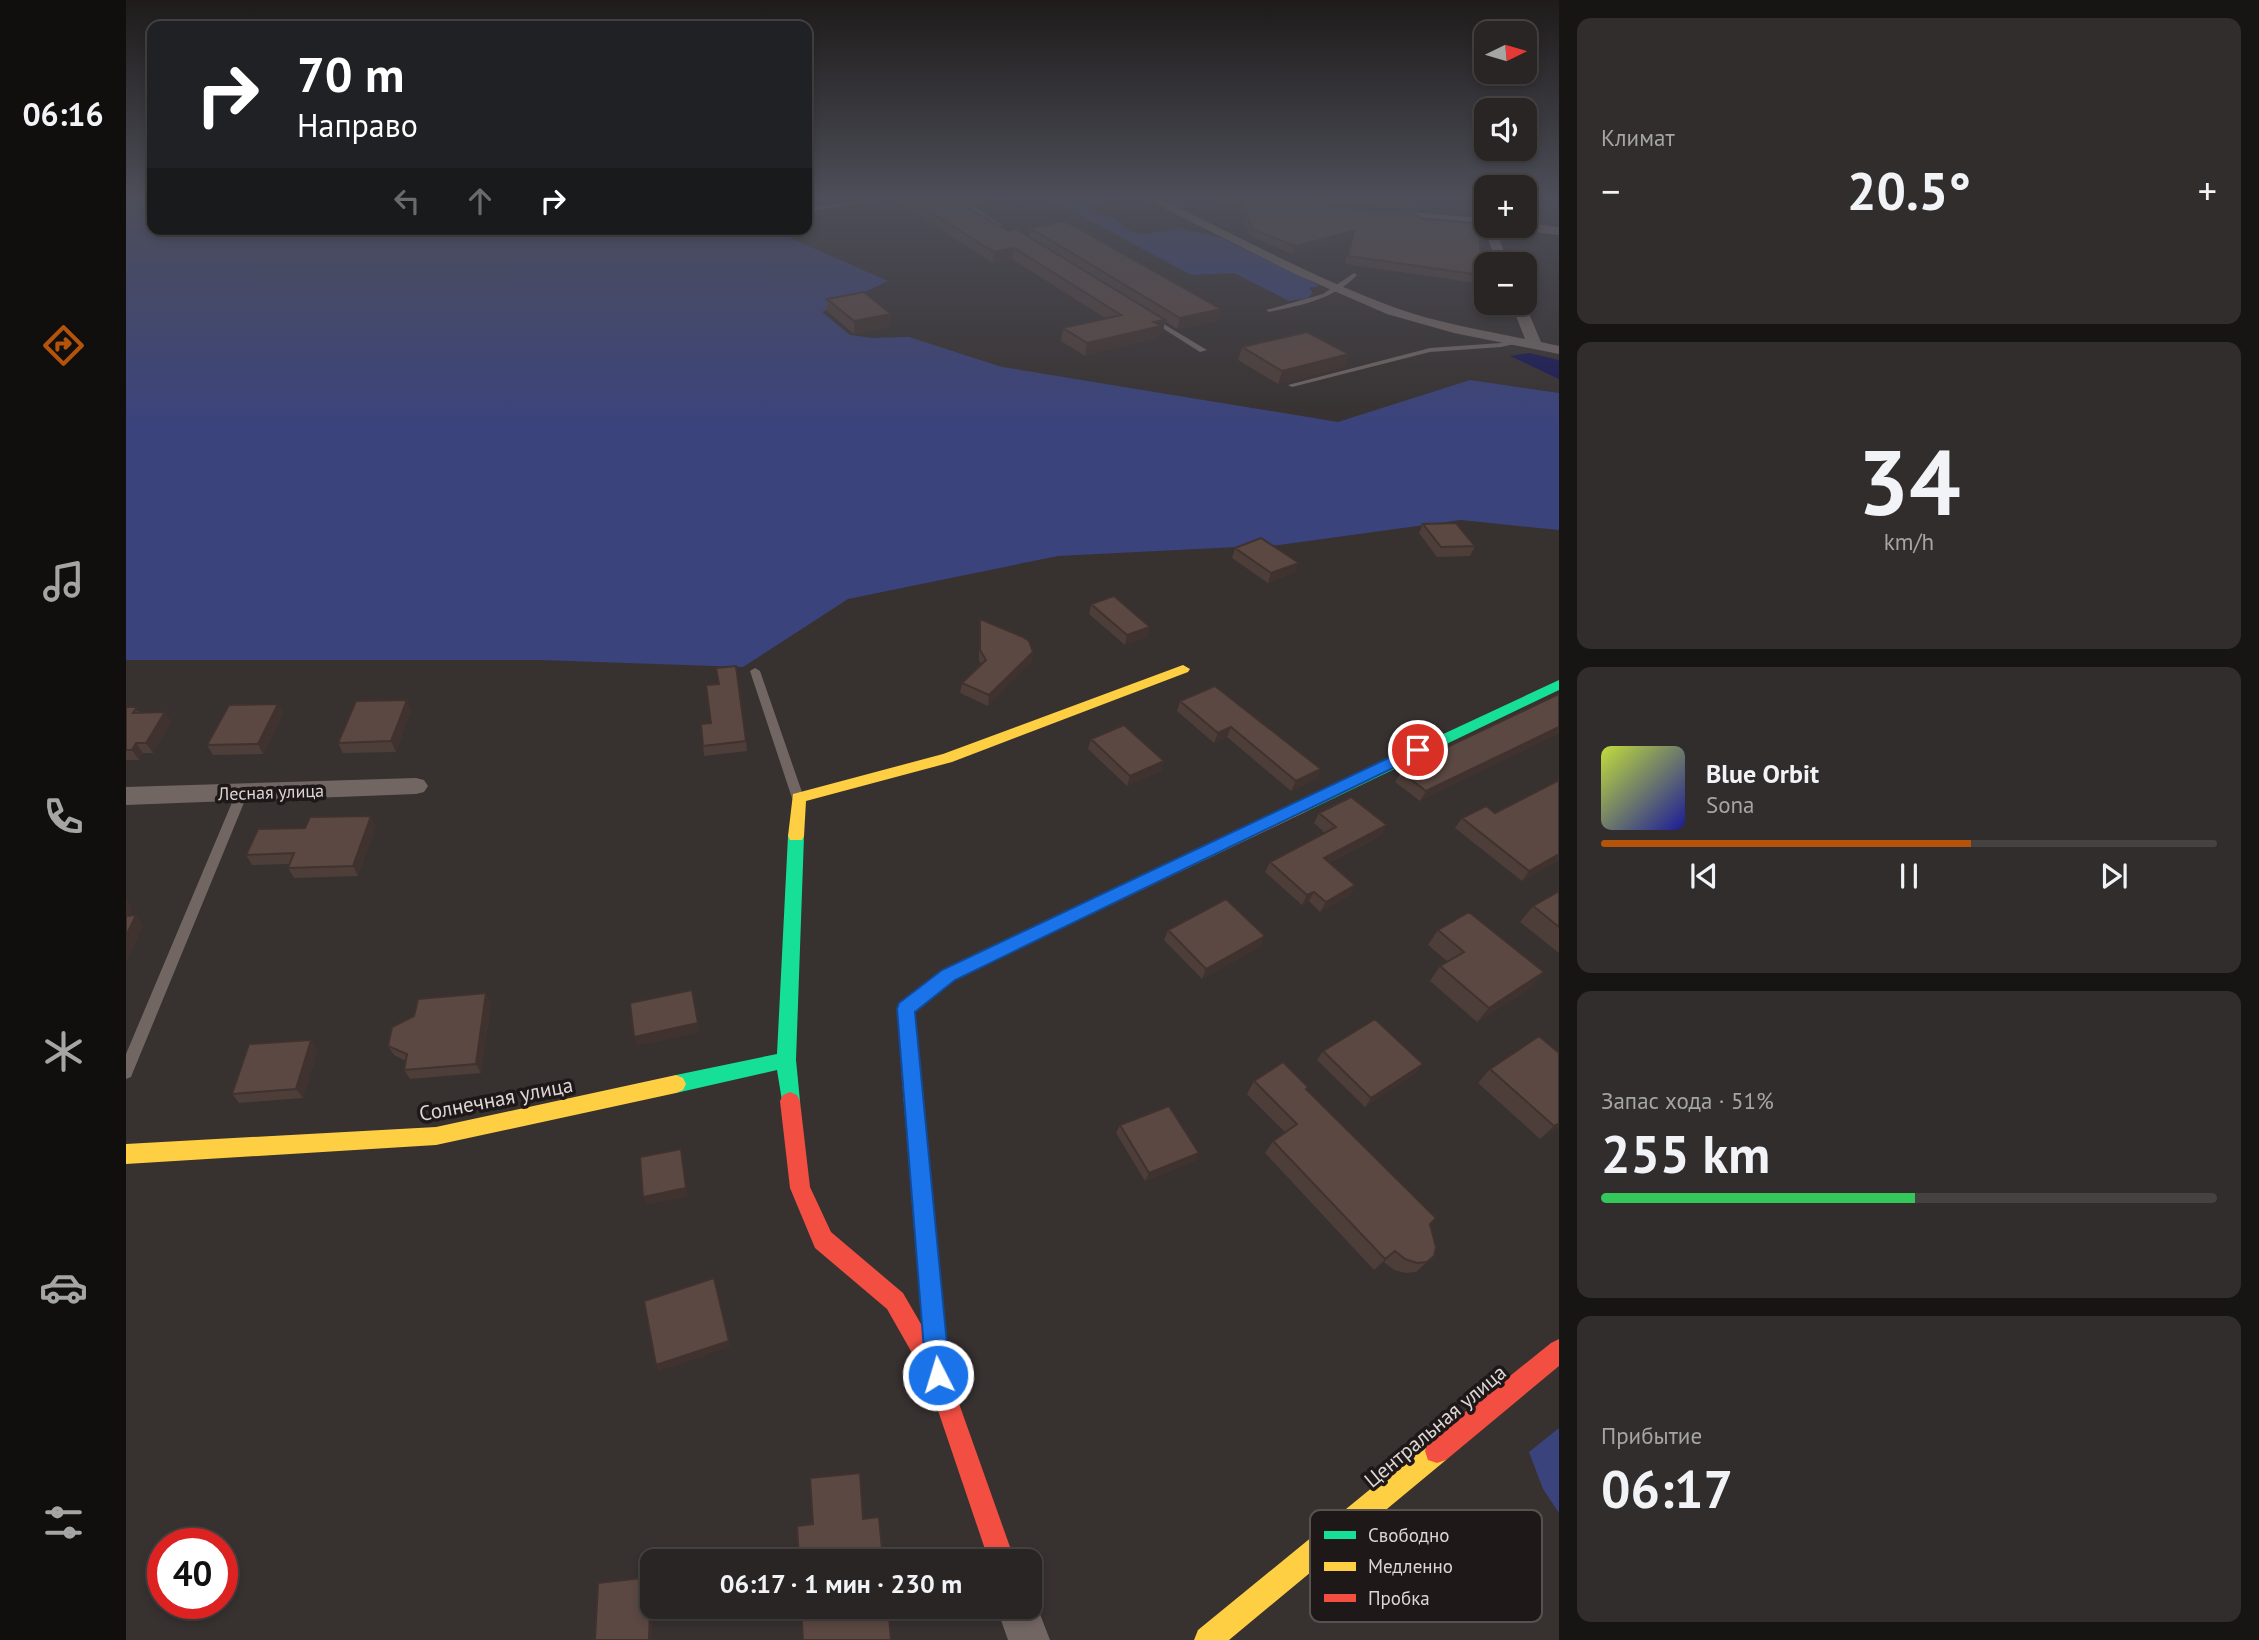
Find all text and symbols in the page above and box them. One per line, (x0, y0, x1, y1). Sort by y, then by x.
north arrow (1474, 21, 1536, 84)
map controls (1474, 21, 1537, 315)
text: 70 m (297, 42, 404, 106)
icon: right (182, 49, 273, 140)
text: 06:16 (22, 93, 104, 135)
button: sound (1474, 98, 1537, 161)
text: Направо (297, 104, 418, 146)
text: Климат (1601, 123, 1675, 152)
text: 20.5° (1847, 157, 1971, 224)
text: − (1601, 166, 1620, 215)
text: + (2198, 166, 2217, 215)
button: + (1474, 175, 1537, 238)
icon: left (388, 182, 426, 220)
icon: ahead (461, 182, 499, 220)
icon: right (534, 182, 572, 220)
button: − (1474, 252, 1537, 315)
icon: directions (39, 321, 88, 370)
text: 34 (1857, 422, 1961, 540)
text: km/h (1884, 527, 1934, 556)
icon: music (39, 557, 88, 606)
pin (1388, 720, 1448, 780)
icon: arrive (1399, 731, 1437, 769)
text: Blue Orbit (1706, 757, 1819, 790)
street label: Лесная улица (217, 779, 324, 805)
text: Sona (1706, 790, 1755, 819)
icon: phone (39, 792, 88, 841)
icon: previous (1685, 857, 1723, 895)
icon: pause (1890, 857, 1928, 895)
icon: next (2095, 857, 2133, 895)
icon: climate (39, 1027, 88, 1076)
street label: Солнечная улица (417, 1071, 575, 1127)
text: Запас хода · 51% (1601, 1086, 1774, 1115)
text: 255 km (1601, 1120, 1770, 1187)
icon: car (39, 1263, 88, 1312)
position arrow (901, 1338, 975, 1412)
street label: Центральная улица (1358, 1359, 1512, 1493)
text: Прибытие (1601, 1421, 1702, 1450)
text: 06:17 (1601, 1455, 1733, 1522)
icon: filters (39, 1498, 88, 1547)
legend (1310, 1510, 1542, 1622)
text: Свободно (1368, 1523, 1450, 1547)
speed limit sign: 40 (147, 1528, 238, 1619)
text: Медленно (1368, 1554, 1453, 1578)
text: 06:17 · 1 мин · 230 m (720, 1567, 962, 1600)
text: Пробка (1368, 1586, 1430, 1610)

